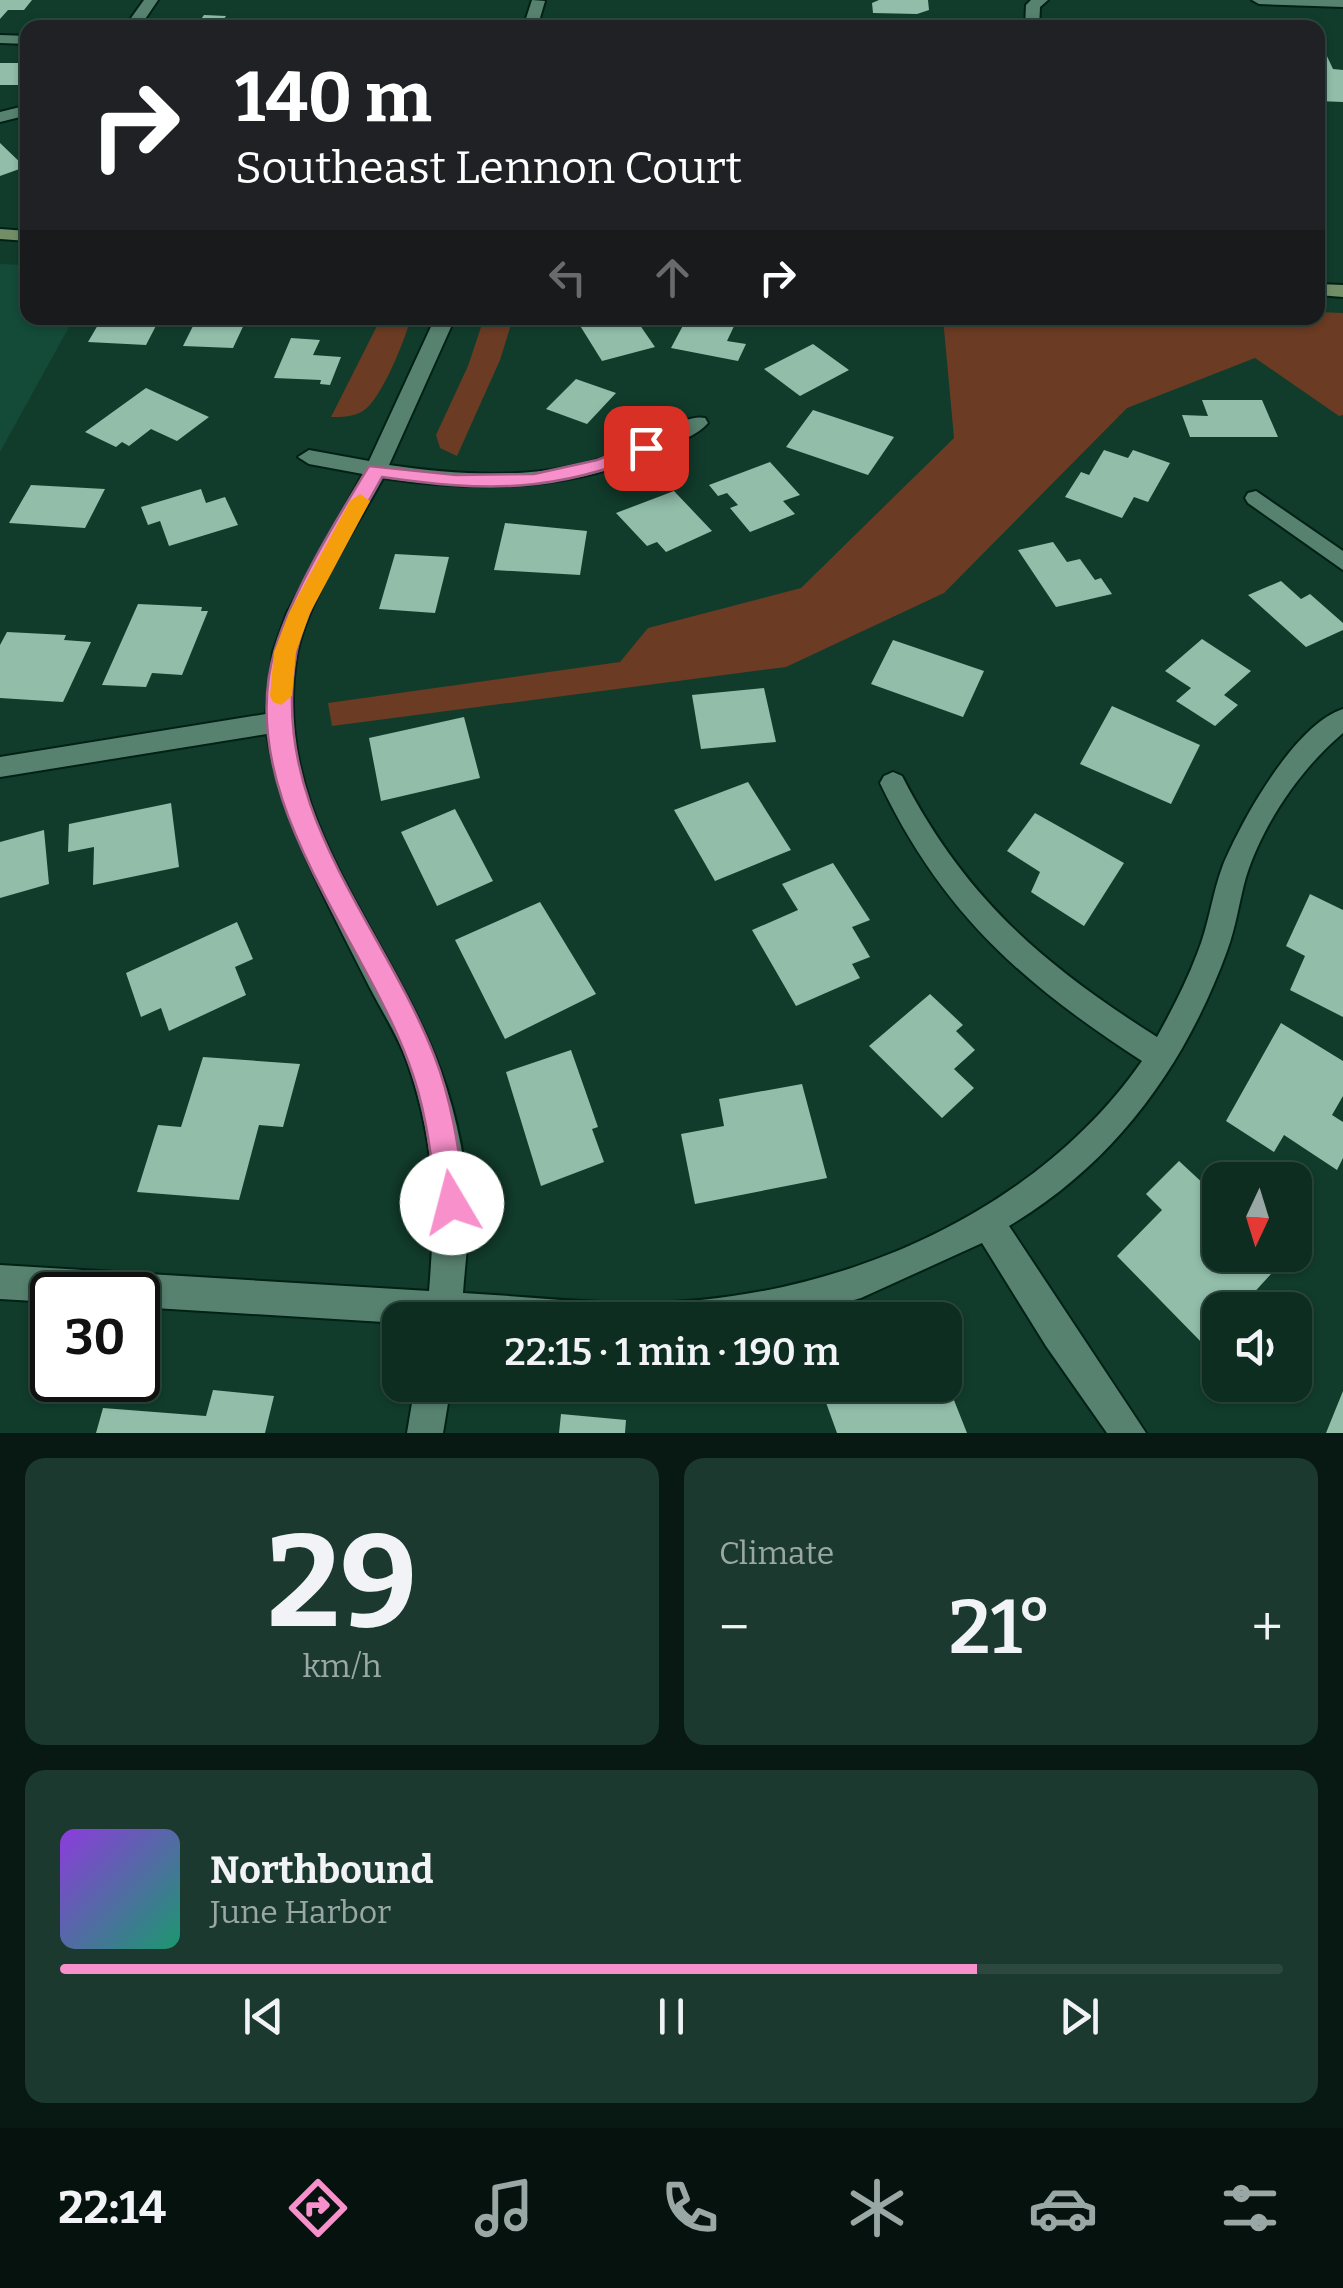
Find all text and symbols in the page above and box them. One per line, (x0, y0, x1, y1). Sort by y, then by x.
text: 140 m (235, 56, 432, 140)
icon: right (70, 60, 200, 190)
text: Southeast Lennon Court (235, 141, 742, 195)
icon: left (540, 250, 595, 305)
icon: ahead (645, 250, 700, 305)
icon: right (750, 250, 805, 305)
pin (604, 406, 689, 491)
icon: arrive (619, 421, 674, 476)
position arrow (400, 1151, 504, 1255)
north arrow (1202, 1162, 1312, 1272)
map controls (1202, 1162, 1312, 1402)
speed limit sign: 30 (30, 1272, 160, 1402)
button: sound (1202, 1292, 1312, 1402)
text: 22:15 · 1 min · 190 m (505, 1329, 839, 1375)
text: 29 (267, 1504, 417, 1660)
text: Climate (719, 1534, 834, 1572)
text: 21° (949, 1583, 1052, 1673)
text: − (719, 1595, 749, 1661)
text: + (1252, 1595, 1283, 1661)
text: km/h (302, 1647, 382, 1685)
text: Northbound (210, 1847, 433, 1893)
text: June Harbor (210, 1893, 391, 1931)
icon: previous (236, 1989, 291, 2044)
icon: pause (644, 1989, 699, 2044)
icon: next (1052, 1989, 1107, 2044)
icon: directions (283, 2173, 353, 2243)
icon: music (469, 2173, 539, 2243)
icon: phone (655, 2173, 725, 2243)
icon: climate (842, 2173, 912, 2243)
icon: car (1028, 2173, 1098, 2243)
icon: filters (1215, 2173, 1285, 2243)
text: 22:14 (58, 2181, 166, 2235)

